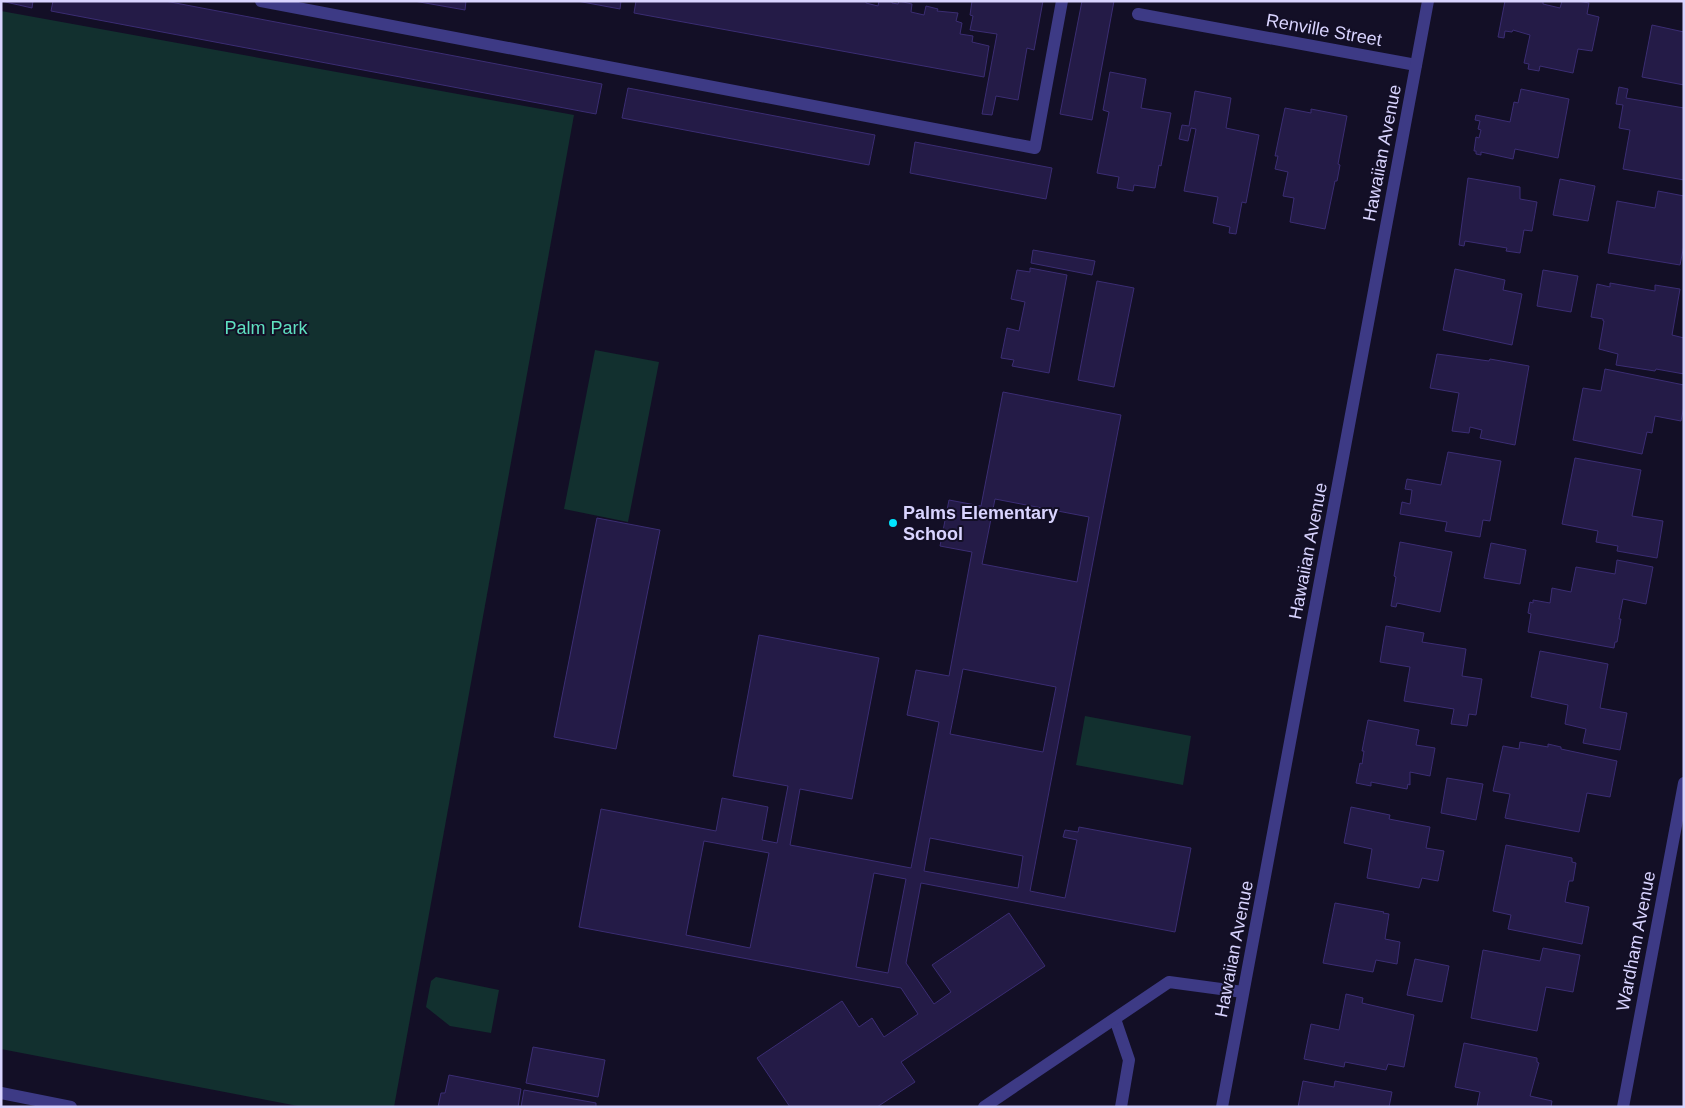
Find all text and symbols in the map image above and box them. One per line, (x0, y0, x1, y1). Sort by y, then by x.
street label: Renville Street (1265, 10, 1383, 50)
street label: Hawaiian Avenue (1359, 83, 1405, 223)
park label: Palm Park (224, 318, 309, 338)
street label: Hawaiian Avenue (1285, 481, 1331, 621)
place label: Palms Elementary School (903, 503, 1058, 544)
marker: Palms Elementary School (887, 517, 899, 529)
street label: Wardham Avenue (1613, 869, 1659, 1013)
street label: Hawaiian Avenue (1211, 879, 1257, 1019)

